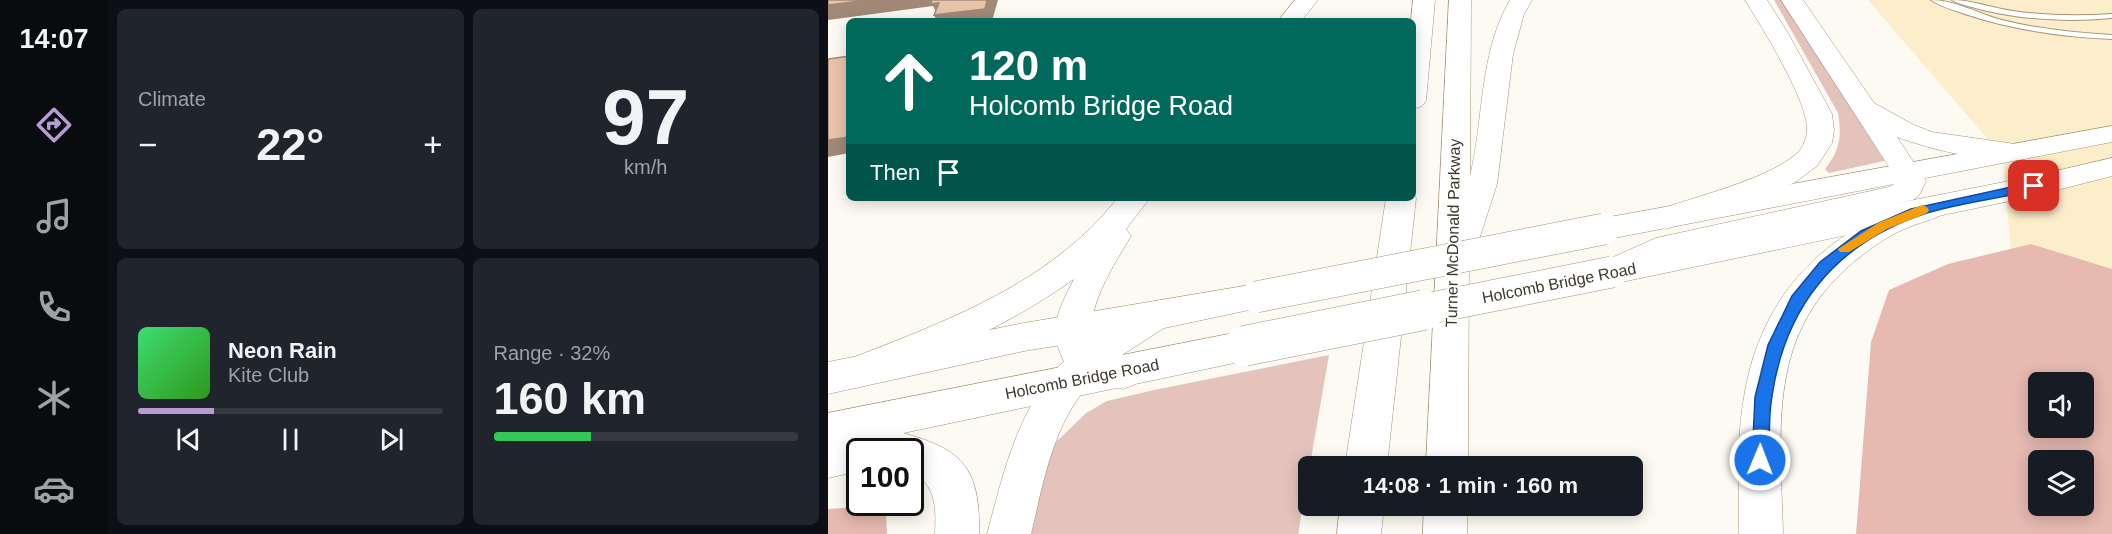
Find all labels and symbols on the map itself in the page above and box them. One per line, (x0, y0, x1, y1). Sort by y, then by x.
street label: Turner McDonald Parkway (1443, 138, 1463, 328)
pin (2008, 160, 2059, 211)
street label: Holcomb Bridge Road (1481, 260, 1637, 306)
street label: Holcomb Bridge Road (1004, 356, 1160, 402)
position arrow (1728, 428, 1792, 492)
speed limit sign: 100 (846, 438, 924, 516)

